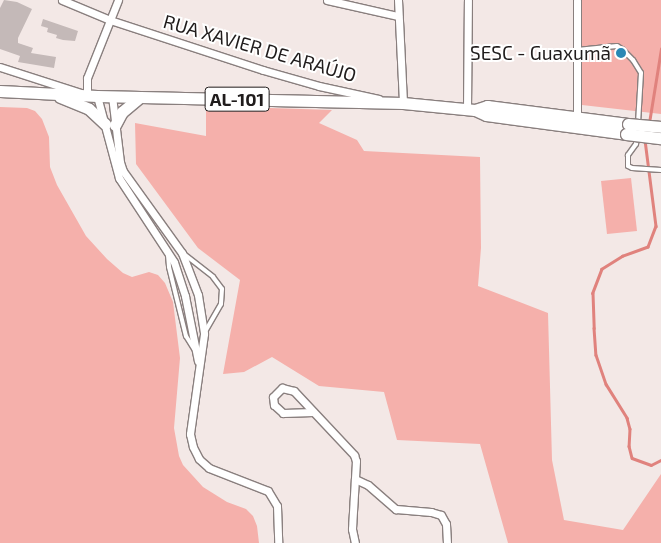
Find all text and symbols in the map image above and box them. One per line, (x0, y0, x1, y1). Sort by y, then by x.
street label: RUA XAVIER DE ARAÚJO (160, 9, 360, 87)
place label: SESC - Guaxumã (470, 42, 611, 64)
marker: SESC - Guaxumã (615, 47, 627, 59)
road number: AL-101 (204, 84, 270, 115)

